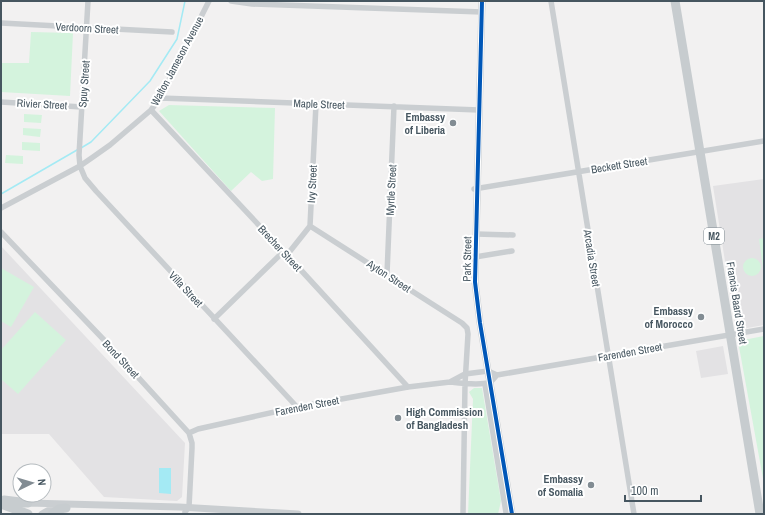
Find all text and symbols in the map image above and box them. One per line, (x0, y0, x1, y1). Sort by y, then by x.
street label: Walton Jameson Avenue (148, 14, 206, 108)
street label: Verdoorn Street (55, 19, 119, 37)
street label: Spuy Street (75, 60, 93, 108)
street label: Rivier Street (16, 96, 68, 112)
street label: Maple Street (293, 96, 345, 112)
place label: Embassy of Liberia (404, 110, 445, 137)
marker: Embassy of Liberia (448, 118, 458, 128)
street label: Beckett Street (590, 154, 649, 176)
street label: Ivy Street (304, 164, 320, 203)
street label: Myrtle Street (383, 164, 399, 216)
street label: Brecher Street (255, 222, 305, 274)
street label: Arcadia Street (580, 227, 604, 288)
road number: M2 (704, 228, 724, 244)
street label: Park Street (460, 236, 474, 282)
street label: Ayton Street (364, 256, 414, 296)
street label: Francis Baard Street (724, 261, 750, 346)
street label: Villa Street (166, 268, 206, 310)
place label: Embassy of Morocco (644, 304, 693, 331)
marker: Embassy of Morocco (696, 312, 706, 322)
street label: Bond Street (100, 337, 143, 382)
street label: Farenden Street (597, 339, 664, 365)
street label: Farenden Street (274, 393, 341, 419)
place label: High Commission of Bangladesh (406, 405, 483, 432)
marker: High Commission of Bangladesh (393, 413, 403, 423)
north arrow (12, 463, 52, 503)
place label: Embassy of Somalia (537, 472, 583, 499)
scale bar (625, 477, 701, 503)
text: N (35, 478, 49, 486)
marker: Embassy of Somalia (586, 480, 596, 490)
text: 100 m (631, 483, 658, 499)

